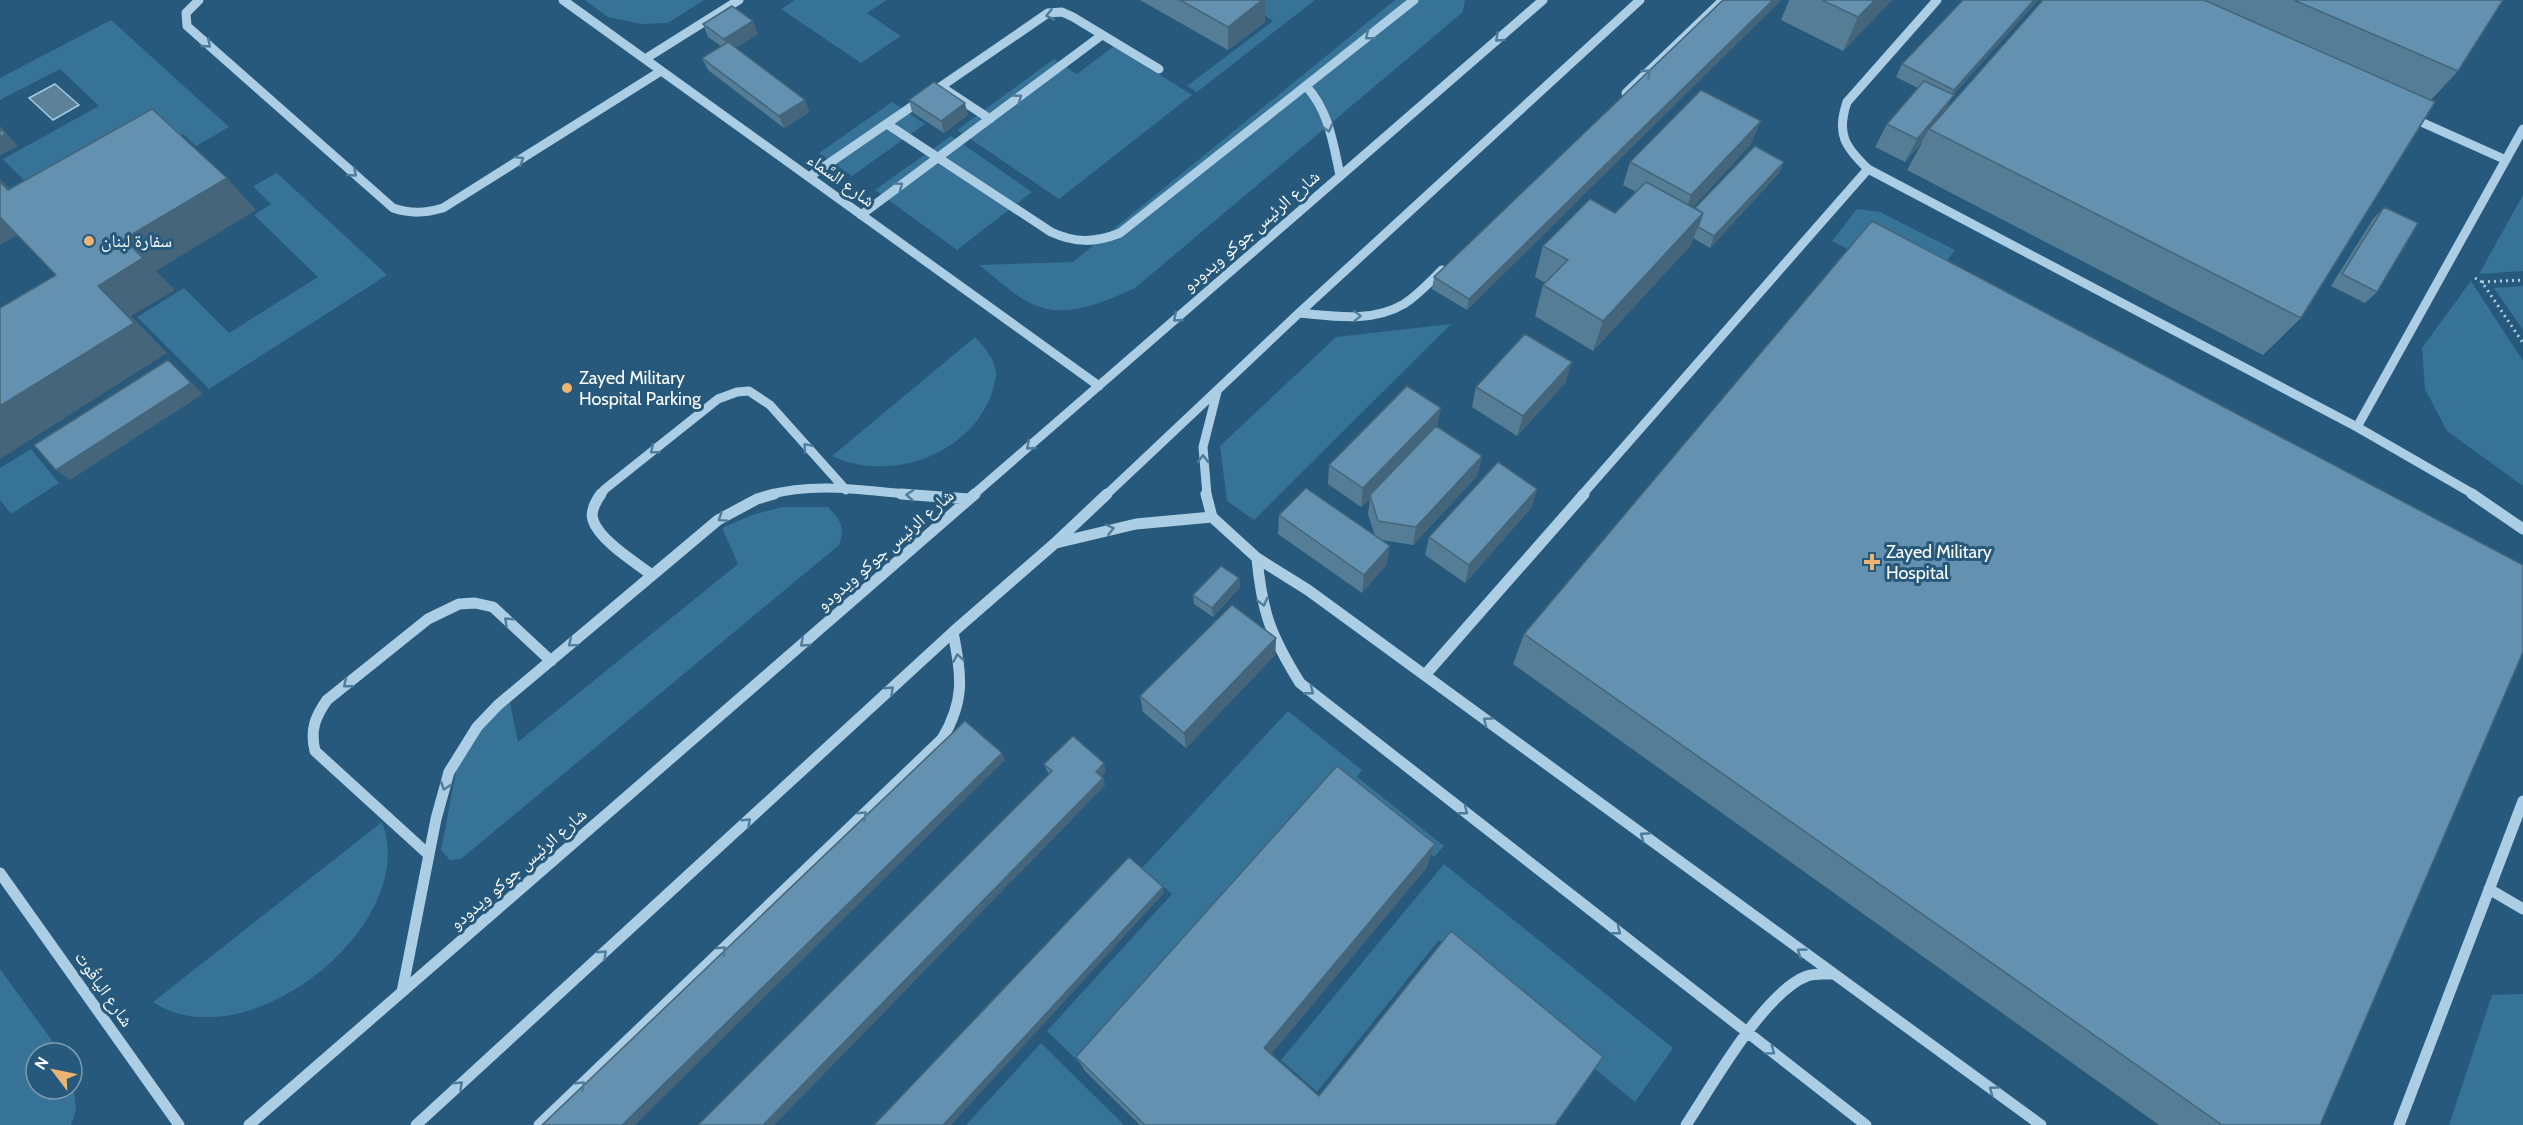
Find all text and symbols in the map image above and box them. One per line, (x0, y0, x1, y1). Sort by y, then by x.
one-way arrow (1045, 7, 1055, 20)
one-way arrow (1364, 29, 1375, 40)
one-way arrow (1495, 31, 1505, 42)
one-way arrow (200, 37, 211, 48)
one-way arrow (1640, 69, 1650, 80)
one-way arrow (1011, 94, 1022, 105)
one-way arrow (1321, 122, 1333, 133)
street label: شارع السَّماء (803, 148, 879, 212)
one-way arrow (513, 156, 524, 167)
street label: شارع الرئيس جوكو ويدودو (1178, 165, 1324, 297)
one-way arrow (347, 166, 357, 177)
one-way arrow (893, 182, 904, 193)
place label: سفارة لبنان (101, 230, 172, 252)
marker: سفارة لبنان (82, 234, 96, 248)
one-way arrow (1353, 310, 1362, 322)
one-way arrow (1173, 311, 1184, 322)
place label: Zayed Military Hospital Parking (579, 367, 702, 410)
marker: Zayed Military Hospital Parking (560, 381, 574, 395)
one-way arrow (1026, 439, 1037, 450)
one-way arrow (650, 443, 661, 454)
one-way arrow (803, 443, 814, 454)
one-way arrow (1197, 455, 1209, 464)
street label: شارع الرئيس جوكو ويدودو (812, 484, 958, 616)
one-way arrow (906, 489, 915, 502)
one-way arrow (718, 511, 729, 522)
one-way arrow (1105, 524, 1115, 537)
place label: Zayed Military Hospital (1886, 541, 1992, 584)
marker: Zayed Military Hospital (1863, 553, 1881, 571)
one-way arrow (1255, 597, 1268, 607)
one-way arrow (504, 617, 515, 628)
one-way arrow (568, 635, 579, 646)
one-way arrow (800, 636, 811, 647)
one-way arrow (952, 654, 965, 664)
one-way arrow (342, 677, 353, 688)
one-way arrow (1303, 683, 1314, 694)
one-way arrow (884, 686, 894, 697)
one-way arrow (1483, 717, 1494, 728)
one-way arrow (440, 780, 452, 791)
street label: شارع الرئيس جوكو ويدودو (445, 803, 591, 935)
one-way arrow (1457, 804, 1468, 815)
one-way arrow (855, 811, 866, 822)
one-way arrow (740, 818, 750, 829)
one-way arrow (1640, 833, 1651, 844)
one-way arrow (1610, 924, 1621, 935)
one-way arrow (715, 946, 726, 957)
street label: شارع الياقُوت (70, 947, 138, 1031)
one-way arrow (1797, 948, 1808, 959)
one-way arrow (596, 950, 607, 961)
north arrow (24, 1041, 84, 1101)
one-way arrow (1764, 1044, 1775, 1055)
text: N (31, 1053, 53, 1073)
one-way arrow (574, 1081, 585, 1092)
one-way arrow (452, 1082, 463, 1093)
one-way arrow (1989, 1087, 2000, 1098)

